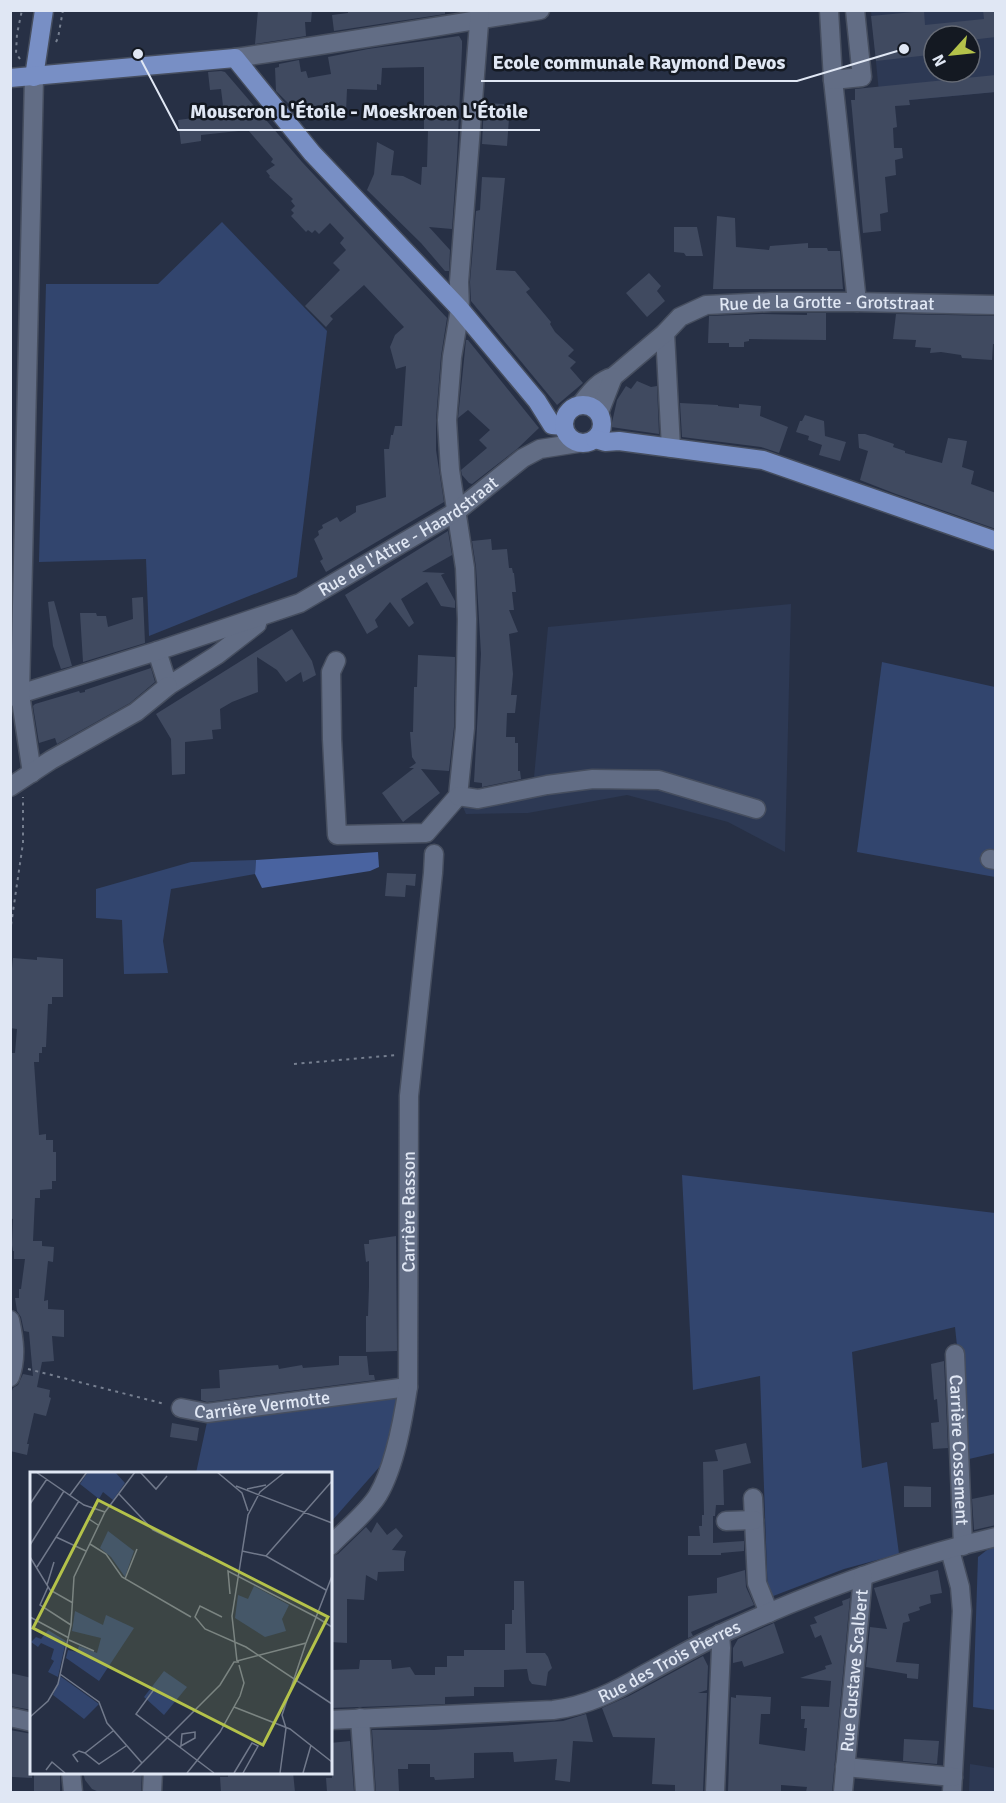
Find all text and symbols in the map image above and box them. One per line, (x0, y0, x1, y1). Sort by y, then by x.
north arrow (922, 24, 982, 84)
callout: Ecole communale Raymond Devos (481, 43, 797, 81)
text: Ecole communale Raymond Devos (493, 50, 786, 75)
text: N (928, 51, 951, 70)
callout: Mouscron L'Étoile - Moeskroen L'Étoile (178, 92, 540, 130)
text: Mouscron L'Étoile - Moeskroen L'Étoile (190, 99, 528, 124)
street label: Rue de la Grotte - Grotstraat (718, 291, 935, 315)
street label: Rue de l'Attre - Haardstraat (314, 471, 502, 601)
street label: Carrière Rasson (397, 1151, 420, 1273)
street label: Carrière Cossement (945, 1374, 973, 1526)
street label: Carrière Vermotte (192, 1386, 331, 1424)
inset map (30, 1472, 332, 1773)
street label: Rue Gustave Scalbert (836, 1588, 873, 1753)
street label: Rue des Trois Pierres (595, 1615, 744, 1708)

